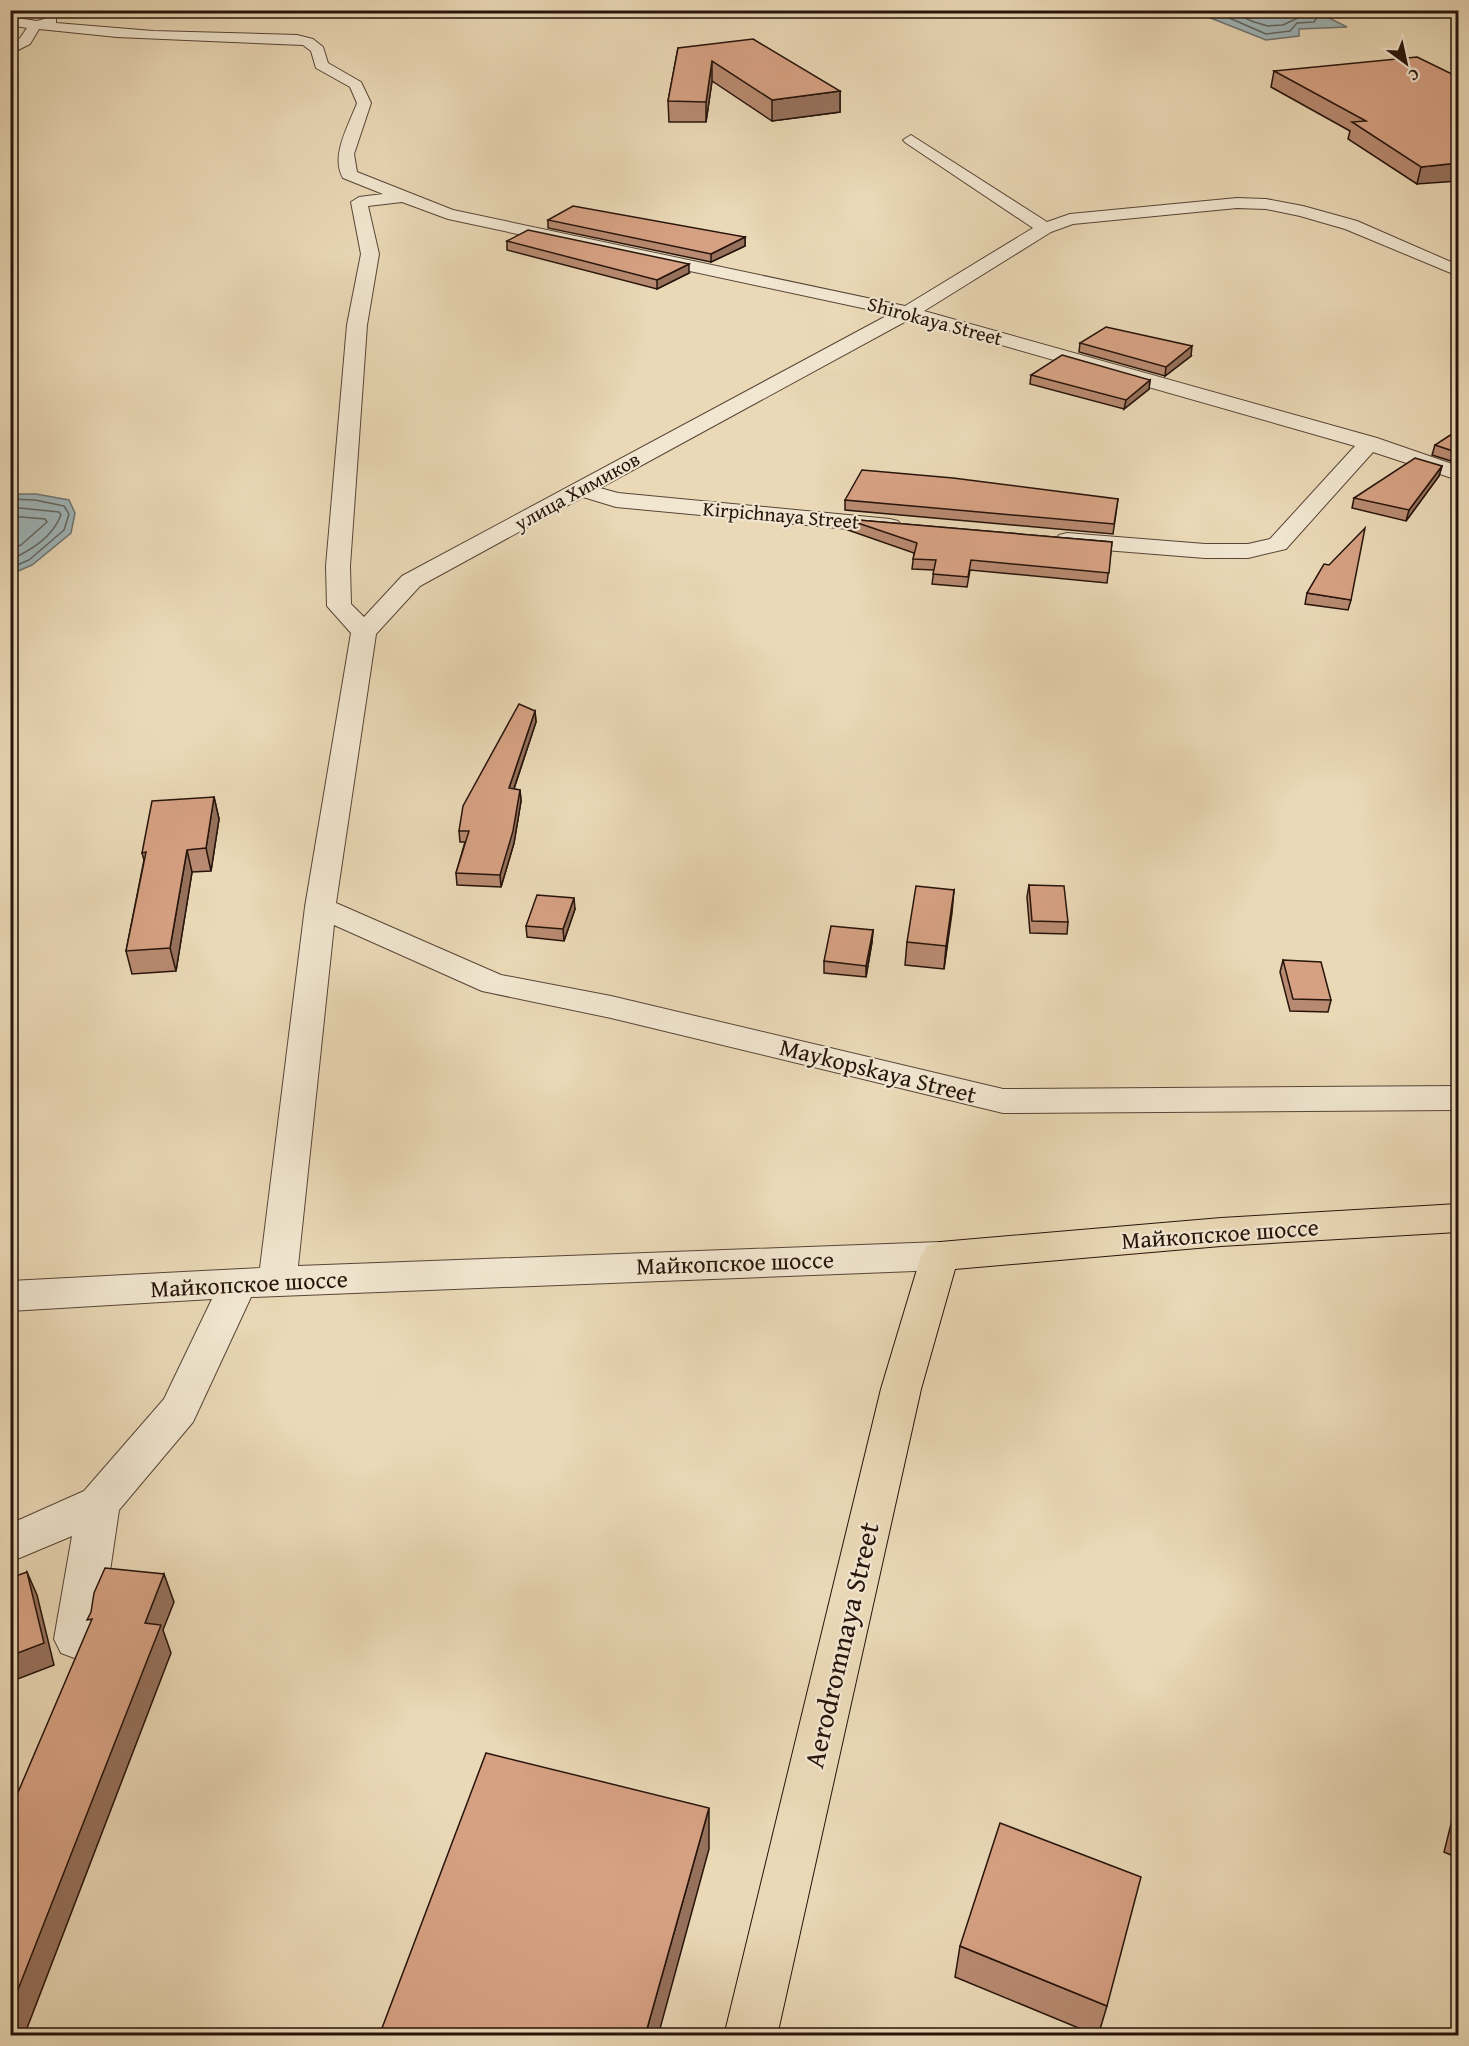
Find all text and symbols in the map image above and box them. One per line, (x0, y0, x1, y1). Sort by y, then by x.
north arrow (1376, 33, 1436, 93)
text: С (1404, 63, 1424, 88)
street label: Shirokaya Street (864, 289, 1006, 352)
street label: улица Химиков (508, 444, 645, 537)
street label: Kirpichnaya Street (702, 493, 860, 536)
street label: Maykopskaya Street (776, 1029, 981, 1112)
street label: Майкопское шоссе (1120, 1209, 1320, 1258)
street label: Майкопское шоссе (636, 1242, 834, 1283)
street label: Майкопское шоссе (149, 1261, 349, 1306)
street label: Aerodromnaya Street (792, 1518, 889, 1772)

